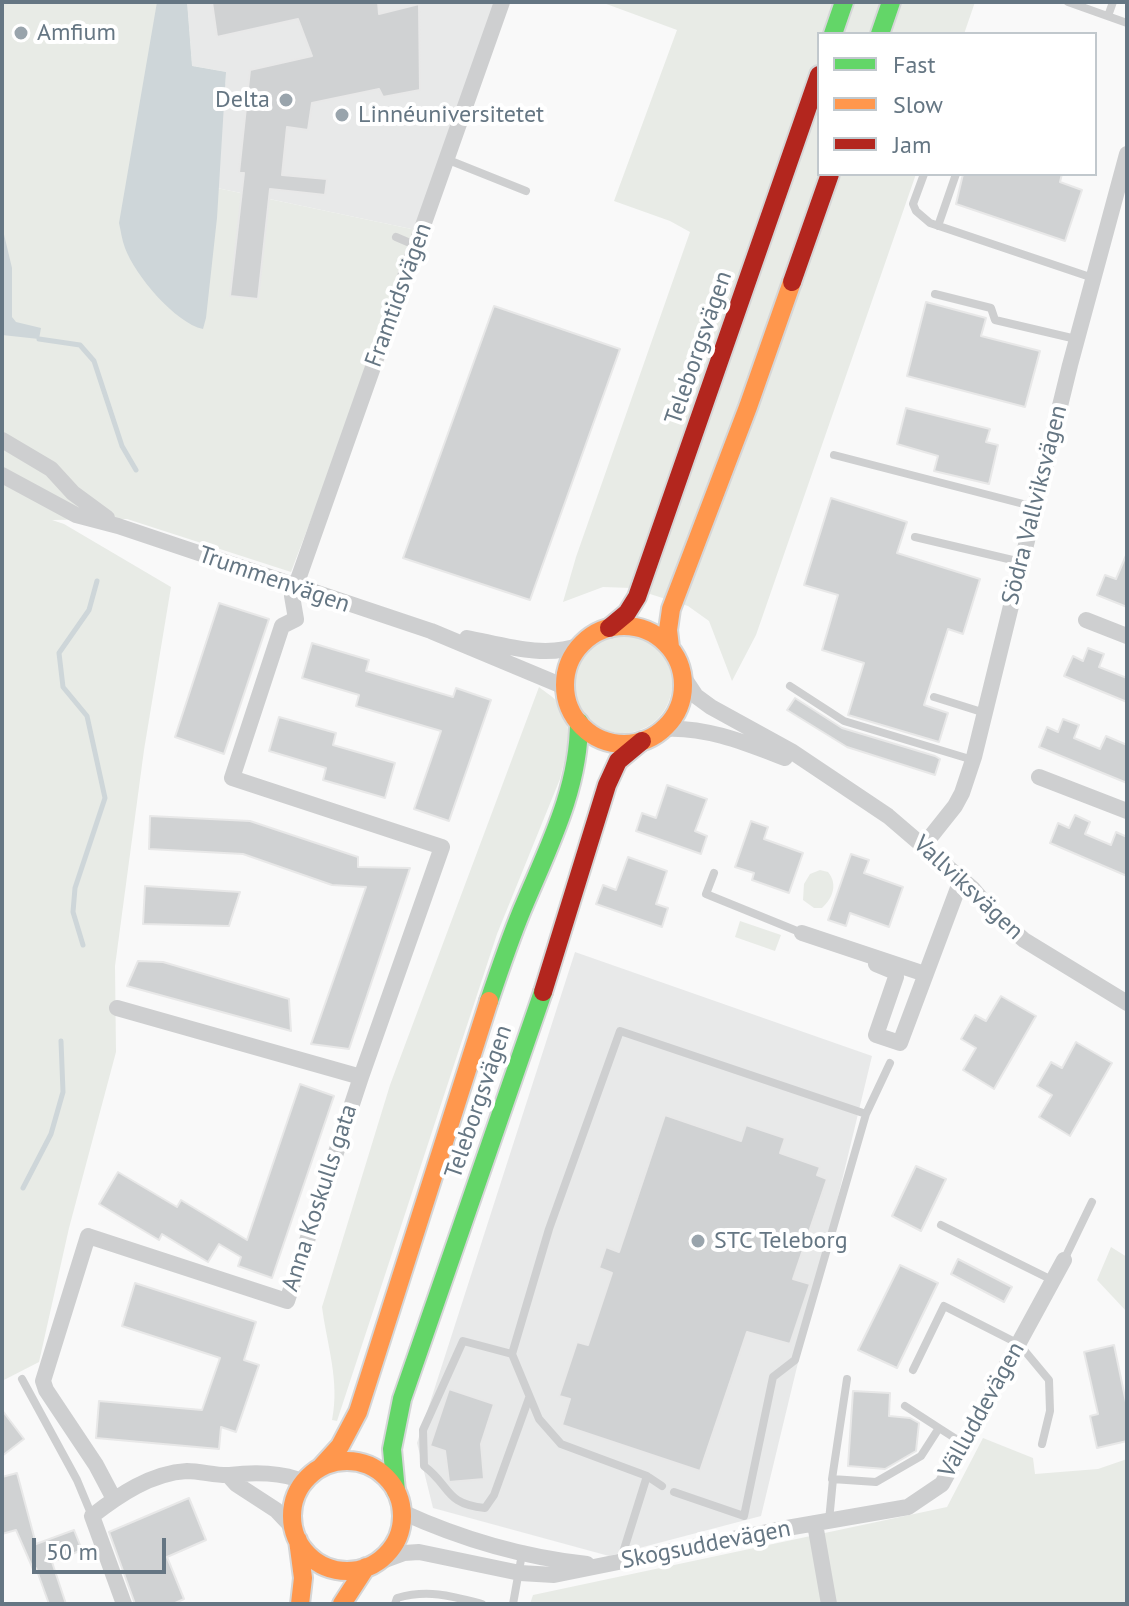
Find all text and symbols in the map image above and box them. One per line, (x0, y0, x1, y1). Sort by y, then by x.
place label: Amfium (37, 19, 116, 47)
marker: Amfium (12, 24, 30, 42)
legend (817, 32, 1097, 176)
text: Fast (893, 49, 936, 80)
place label: Delta (215, 86, 270, 114)
text: Slow (893, 89, 943, 120)
marker: Delta (277, 91, 295, 109)
place label: Linnéuniversitetet (358, 101, 544, 129)
marker: Linnéuniversitetet (333, 106, 351, 124)
text: Jam (893, 129, 931, 160)
street label: Framtidsvägen (360, 219, 438, 371)
street label: Teleborgsvägen (659, 268, 739, 428)
street label: Södra Vallviksvägen (996, 402, 1074, 608)
street label: Trummenvägen (195, 541, 353, 619)
street label: Vallviksvägen (907, 830, 1029, 946)
street label: Teleborgsvägen (439, 1022, 519, 1182)
street label: Anna Koskulls gata (276, 1101, 364, 1295)
place label: STC Teleborg (714, 1227, 848, 1255)
marker: STC Teleborg (689, 1232, 707, 1250)
street label: Välluddevägen (933, 1337, 1031, 1483)
street label: Skogsuddevägen (619, 1514, 793, 1576)
scale bar (36, 1522, 170, 1572)
text: 50 m (46, 1536, 98, 1567)

